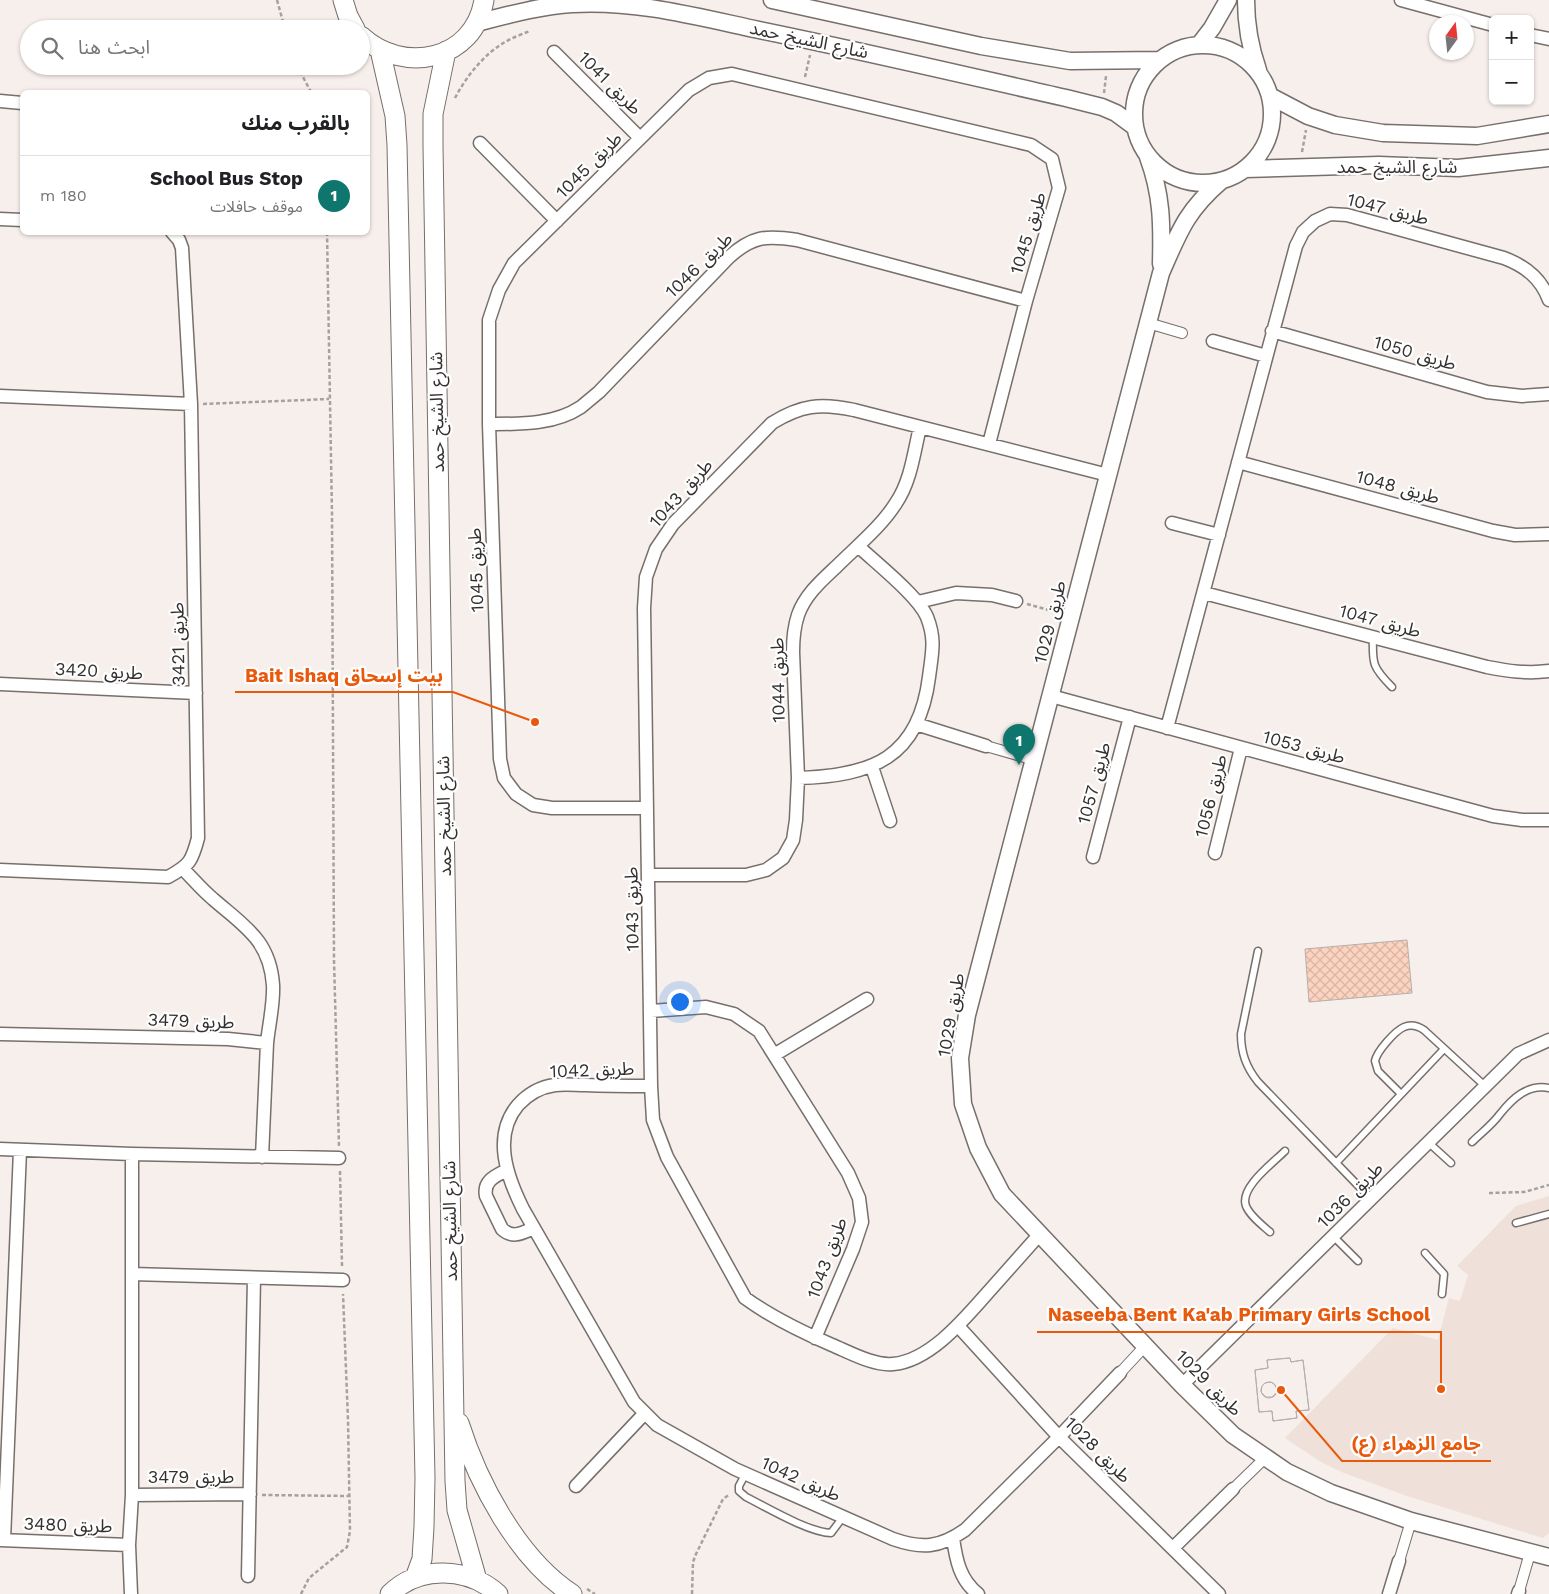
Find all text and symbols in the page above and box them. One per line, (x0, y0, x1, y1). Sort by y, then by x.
north arrow (1429, 15, 1474, 60)
map controls (1489, 15, 1534, 105)
button: + (1489, 15, 1534, 60)
street label: شارع الشيخ حمد (747, 17, 870, 66)
search box (20, 20, 370, 75)
icon: search (38, 34, 66, 62)
text: ابحث هنا (78, 36, 150, 59)
street label: طريق 1041 (574, 47, 646, 119)
button: − (1489, 60, 1534, 105)
text: بالقرب منك (242, 110, 350, 135)
street label: طريق 1045 (551, 127, 627, 203)
street label: شارع الشيخ حمد (1337, 156, 1457, 181)
text: School Bus Stop (150, 167, 303, 190)
text: 180 m (40, 186, 87, 205)
text: 1 (331, 186, 337, 205)
street label: طريق 1047 (1345, 188, 1431, 230)
street label: طريق 1045 (1005, 189, 1051, 277)
text: موقف حافلات (210, 197, 303, 216)
street label: طريق 1046 (661, 228, 737, 302)
street label: طريق 1050 (1371, 331, 1459, 375)
street label: شارع الشيخ حمد (425, 351, 452, 472)
street label: طريق 1043 (645, 454, 717, 532)
street label: طريق 1048 (1354, 465, 1442, 509)
street label: طريق 1045 (464, 527, 488, 613)
street label: طريق 1029 (1029, 578, 1071, 666)
street label: طريق 1047 (1337, 600, 1423, 642)
street label: طريق 3421 (166, 602, 190, 686)
street label: طريق 1044 (766, 637, 790, 723)
street label: طريق 3420 (54, 658, 144, 684)
callout: Bait Ishaq بيت إسحاق (235, 658, 453, 692)
text: Bait Ishaq بيت إسحاق (245, 664, 443, 688)
pin: 1 (1003, 724, 1035, 765)
street label: طريق 1053 (1261, 726, 1347, 768)
street label: طريق 1057 (1073, 740, 1115, 826)
street label: طريق 1056 (1190, 752, 1232, 840)
street label: شارع الشيخ حمد (432, 755, 459, 876)
street label: طريق 1043 (620, 867, 644, 951)
street label: طريق 1029 (933, 971, 969, 1059)
your location (667, 989, 693, 1015)
street label: طريق 3479 (147, 1008, 235, 1034)
street label: طريق 1042 (549, 1058, 635, 1082)
street label: طريق 1036 (1312, 1157, 1388, 1233)
street label: شارع الشيخ حمد (438, 1160, 465, 1281)
street label: طريق 1043 (802, 1215, 852, 1301)
callout: Naseeba Bent Ka'ab Primary Girls School (1037, 1298, 1441, 1332)
text: Naseeba Bent Ka'ab Primary Girls School (1048, 1303, 1431, 1326)
street label: طريق 1029 (1171, 1345, 1247, 1421)
street label: طريق 1028 (1060, 1412, 1136, 1488)
callout: جامع الزهراء (ع) (1342, 1427, 1491, 1461)
text: جامع الزهراء (ع) (1351, 1432, 1481, 1458)
street label: طريق 1042 (758, 1452, 844, 1506)
street label: طريق 3479 (148, 1466, 234, 1488)
street label: طريق 3480 (23, 1512, 113, 1538)

